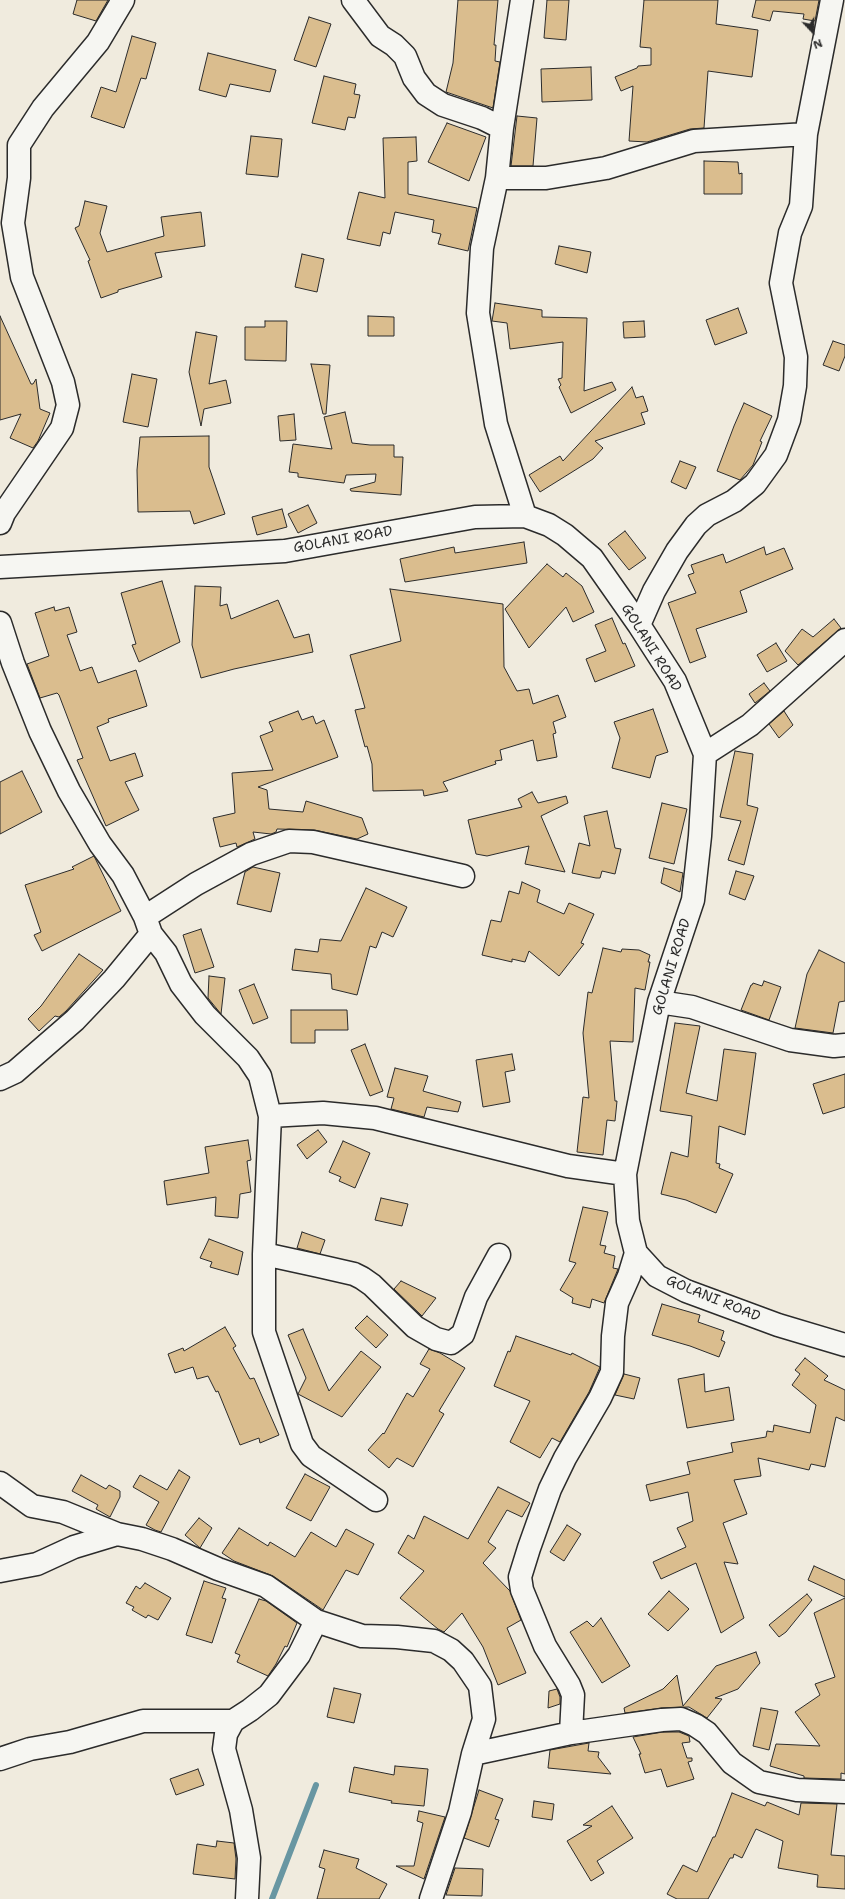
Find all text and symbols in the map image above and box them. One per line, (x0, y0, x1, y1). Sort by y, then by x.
north arrow (793, 12, 833, 52)
text: N (811, 35, 825, 52)
street label: GOLANI ROAD (292, 523, 394, 557)
street label: GOLANI ROAD (617, 601, 685, 695)
street label: GOLANI ROAD (649, 917, 695, 1017)
street label: GOLANI ROAD (663, 1272, 763, 1326)

